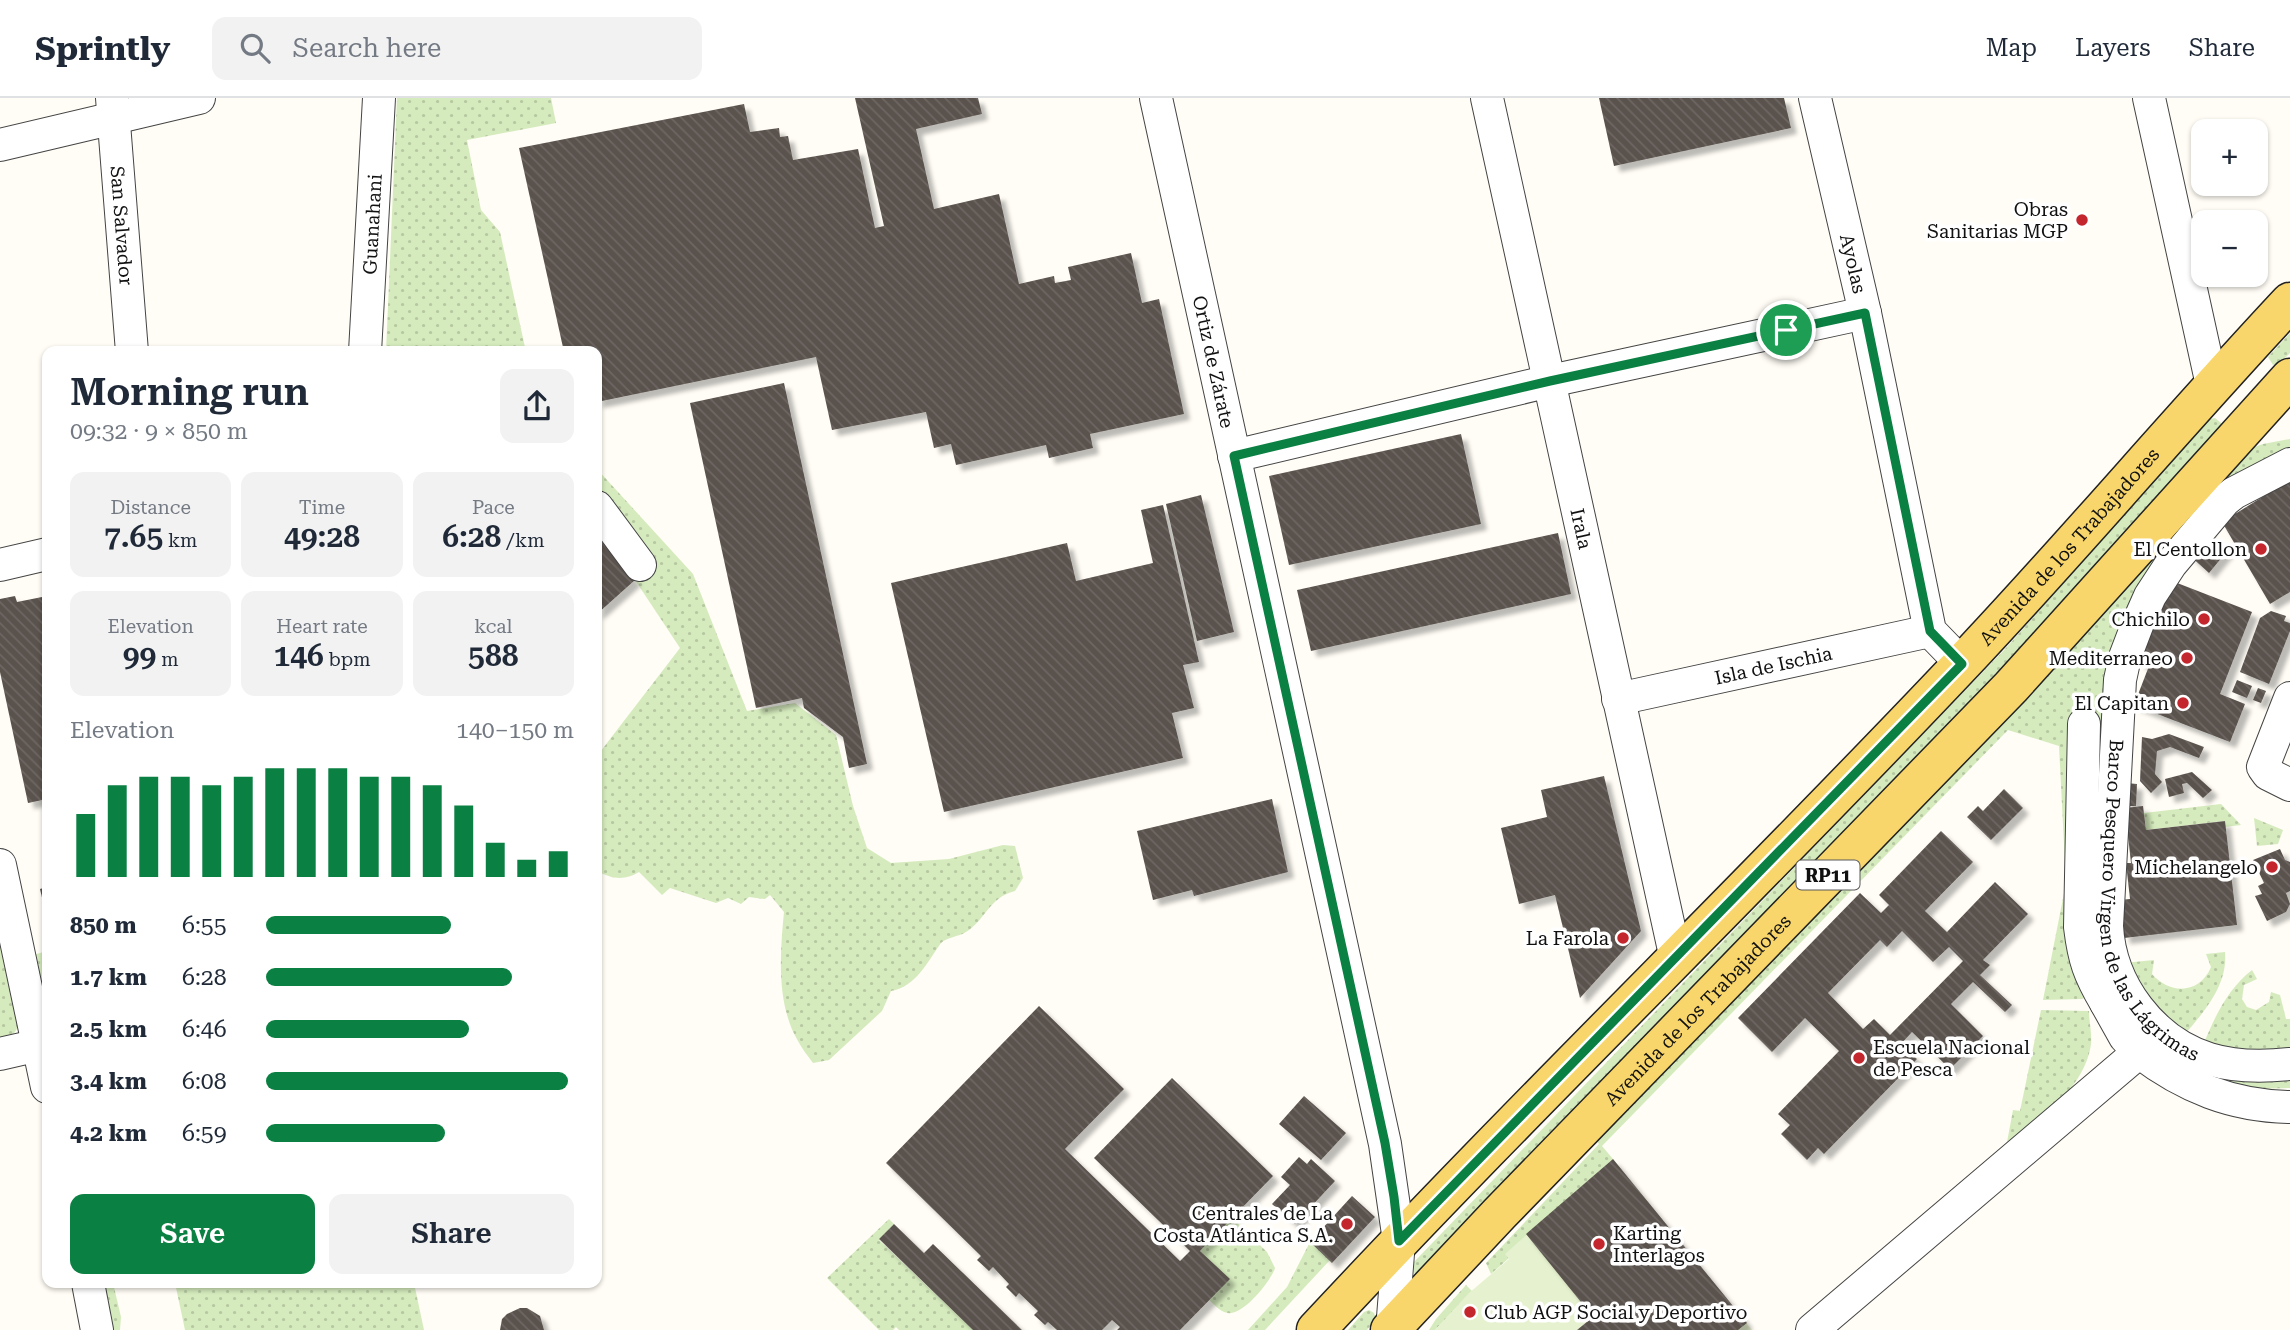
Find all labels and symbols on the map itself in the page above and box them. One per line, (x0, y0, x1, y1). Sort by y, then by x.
street label: San Salvador (106, 165, 138, 286)
street label: Guanahani (358, 173, 386, 275)
place label: Obras Sanitarias MGP (1927, 198, 2068, 243)
marker: Obras Sanitarias MGP (2074, 212, 2090, 228)
street label: Ayolas (1835, 232, 1872, 296)
street label: Ortiz de Zárate (1188, 293, 1239, 430)
pin (1756, 300, 1816, 360)
street label: Avenida de los Trabajadores (1974, 443, 2164, 650)
street label: Irala (1566, 506, 1597, 552)
place label: El Centollon (2134, 538, 2247, 561)
marker: El Centollon (2253, 541, 2269, 557)
place label: Chichilo (2112, 608, 2190, 631)
marker: Chichilo (2196, 611, 2212, 627)
street label: Isla de Ischia (1712, 641, 1835, 689)
place label: Mediterraneo (2049, 647, 2173, 670)
marker: Mediterraneo (2179, 650, 2195, 666)
place label: El Capitan (2074, 692, 2169, 715)
marker: El Capitan (2175, 695, 2191, 711)
street label: Barco Pesquero Virgen de las Lágrimas (2095, 739, 2203, 1066)
place label: Michelangelo (2134, 856, 2258, 879)
marker: Michelangelo (2264, 859, 2280, 875)
road number: RP11 (1797, 860, 1860, 890)
street label: Avenida de los Trabajadores (1599, 909, 1796, 1110)
place label: La Farola (1526, 927, 1610, 950)
marker: La Farola (1615, 930, 1631, 946)
place label: Escuela Nacional de Pesca (1873, 1036, 2030, 1081)
marker: Escuela Nacional de Pesca (1851, 1050, 1867, 1066)
place label: Centrales de La Costa Atlántica S.A. (1153, 1202, 1334, 1247)
marker: Centrales de La Costa Atlántica S.A. (1339, 1216, 1355, 1232)
place label: Karting Interlagos (1613, 1222, 1705, 1267)
marker: Karting Interlagos (1591, 1236, 1607, 1252)
place label: Club AGP Social y Deportivo (1484, 1301, 1747, 1324)
marker: Club AGP Social y Deportivo (1462, 1304, 1478, 1320)

